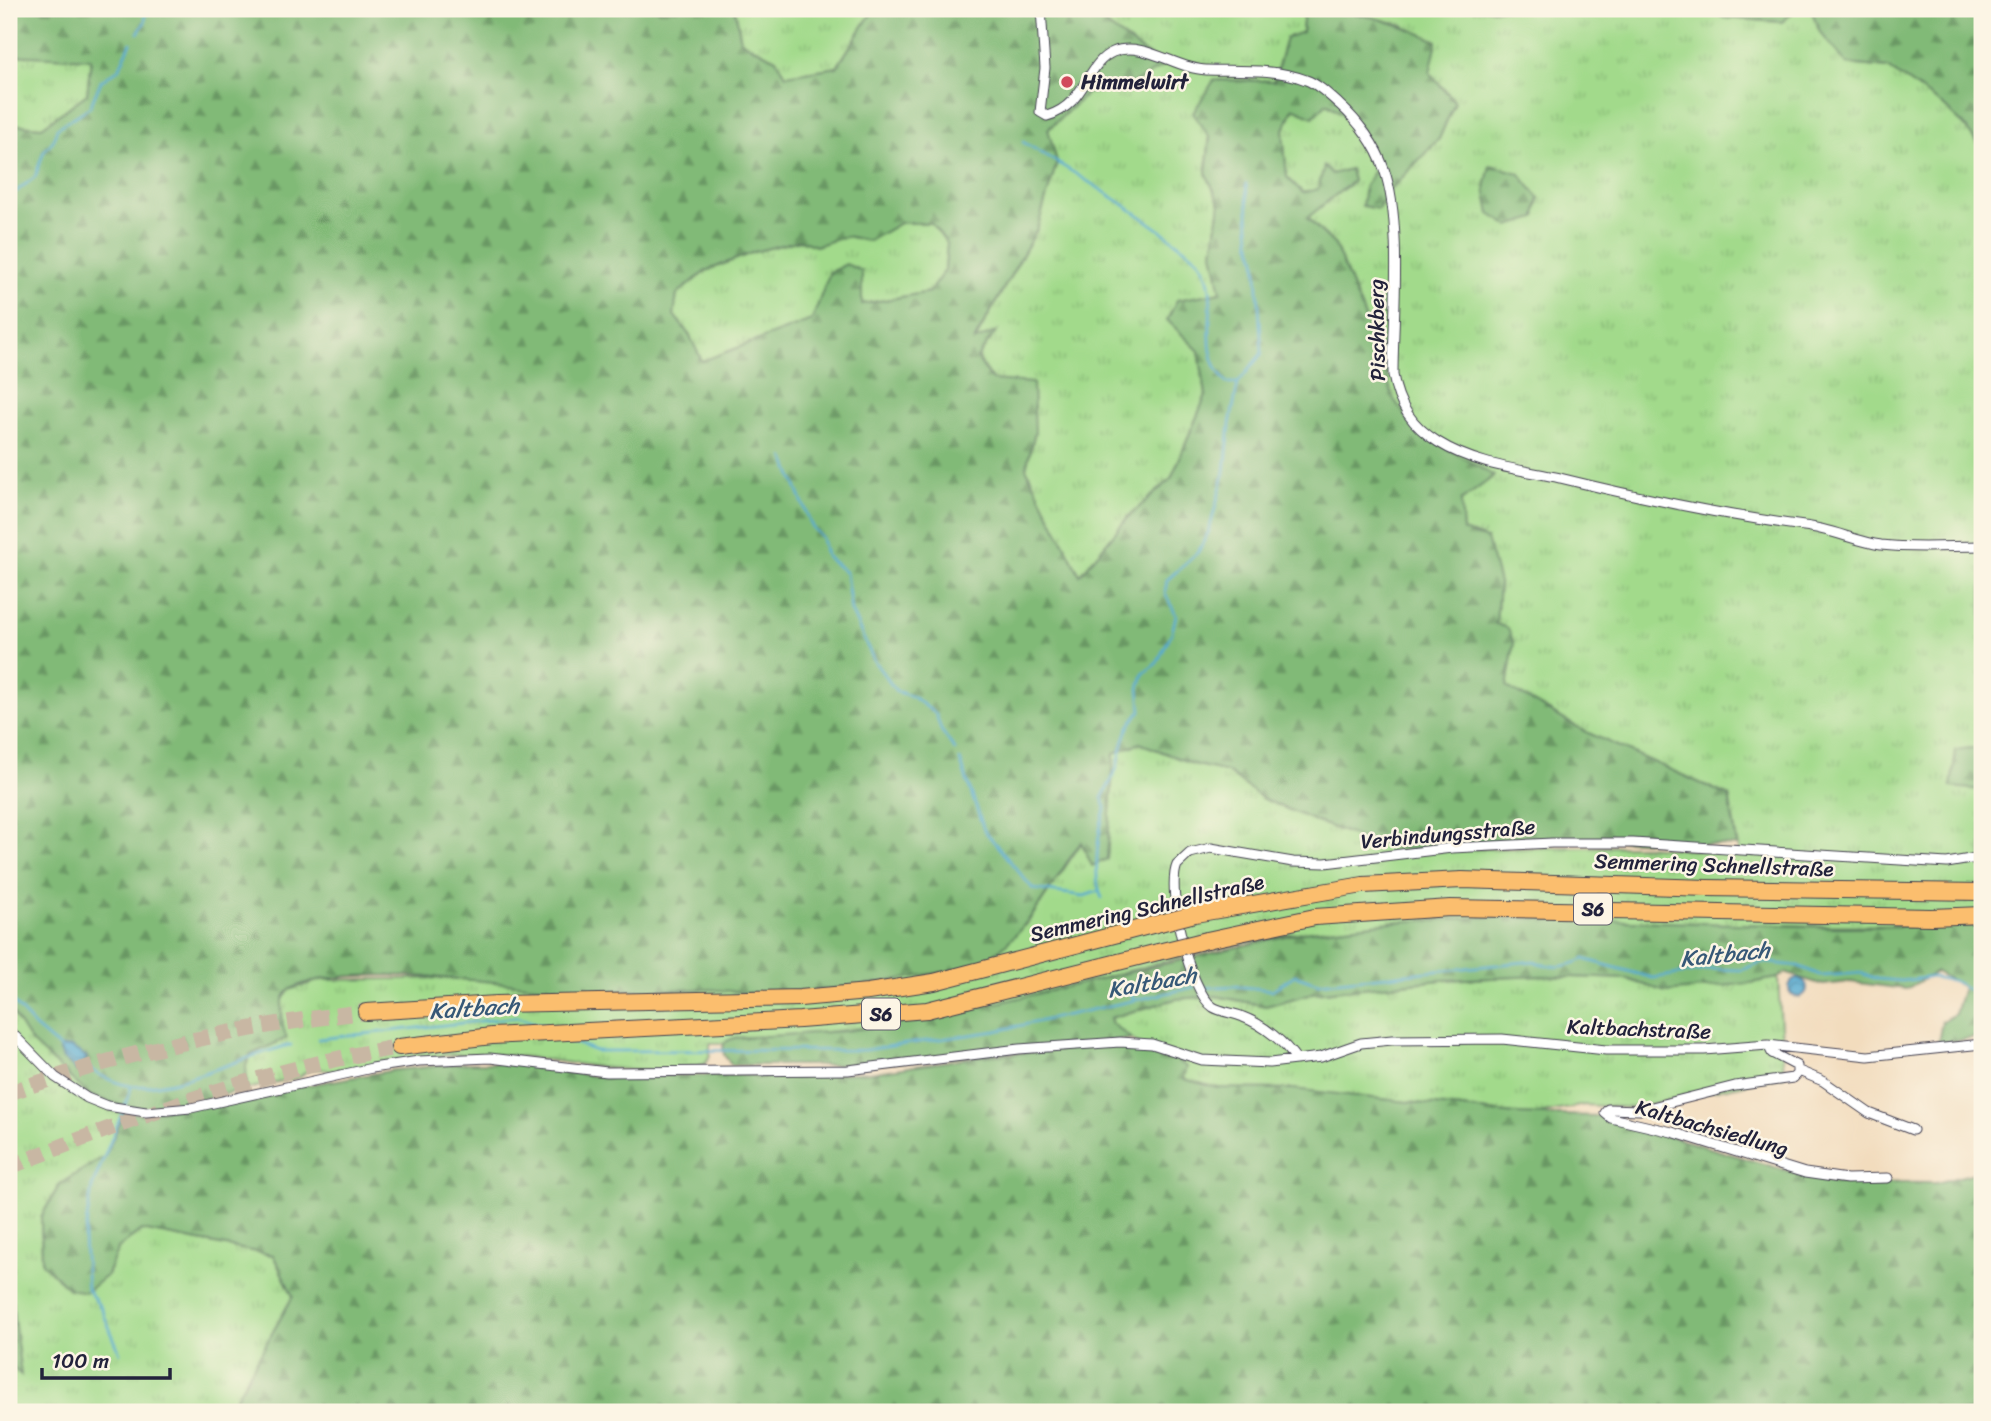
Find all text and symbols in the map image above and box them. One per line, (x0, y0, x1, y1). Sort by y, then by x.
place label: Himmelwirt (1080, 63, 1190, 101)
marker: Himmelwirt (1059, 74, 1075, 90)
street label: Pischkberg (1357, 278, 1397, 381)
street label: Verbindungsstraße (1359, 807, 1537, 861)
street label: Semmering Schnellstraße (1594, 842, 1834, 888)
street label: Semmering Schnellstraße (1026, 863, 1268, 953)
road number: S6 (1574, 894, 1612, 925)
water label: Kaltbach (1678, 929, 1774, 980)
water label: Kaltbach (1104, 954, 1202, 1010)
water label: Kaltbach (428, 985, 522, 1032)
road number: S6 (862, 998, 900, 1030)
street label: Kaltbachstraße (1566, 1007, 1712, 1051)
street label: Kaltbachsiedlung (1631, 1088, 1793, 1168)
scale bar (42, 1337, 170, 1381)
text: 100 m (52, 1342, 109, 1380)

